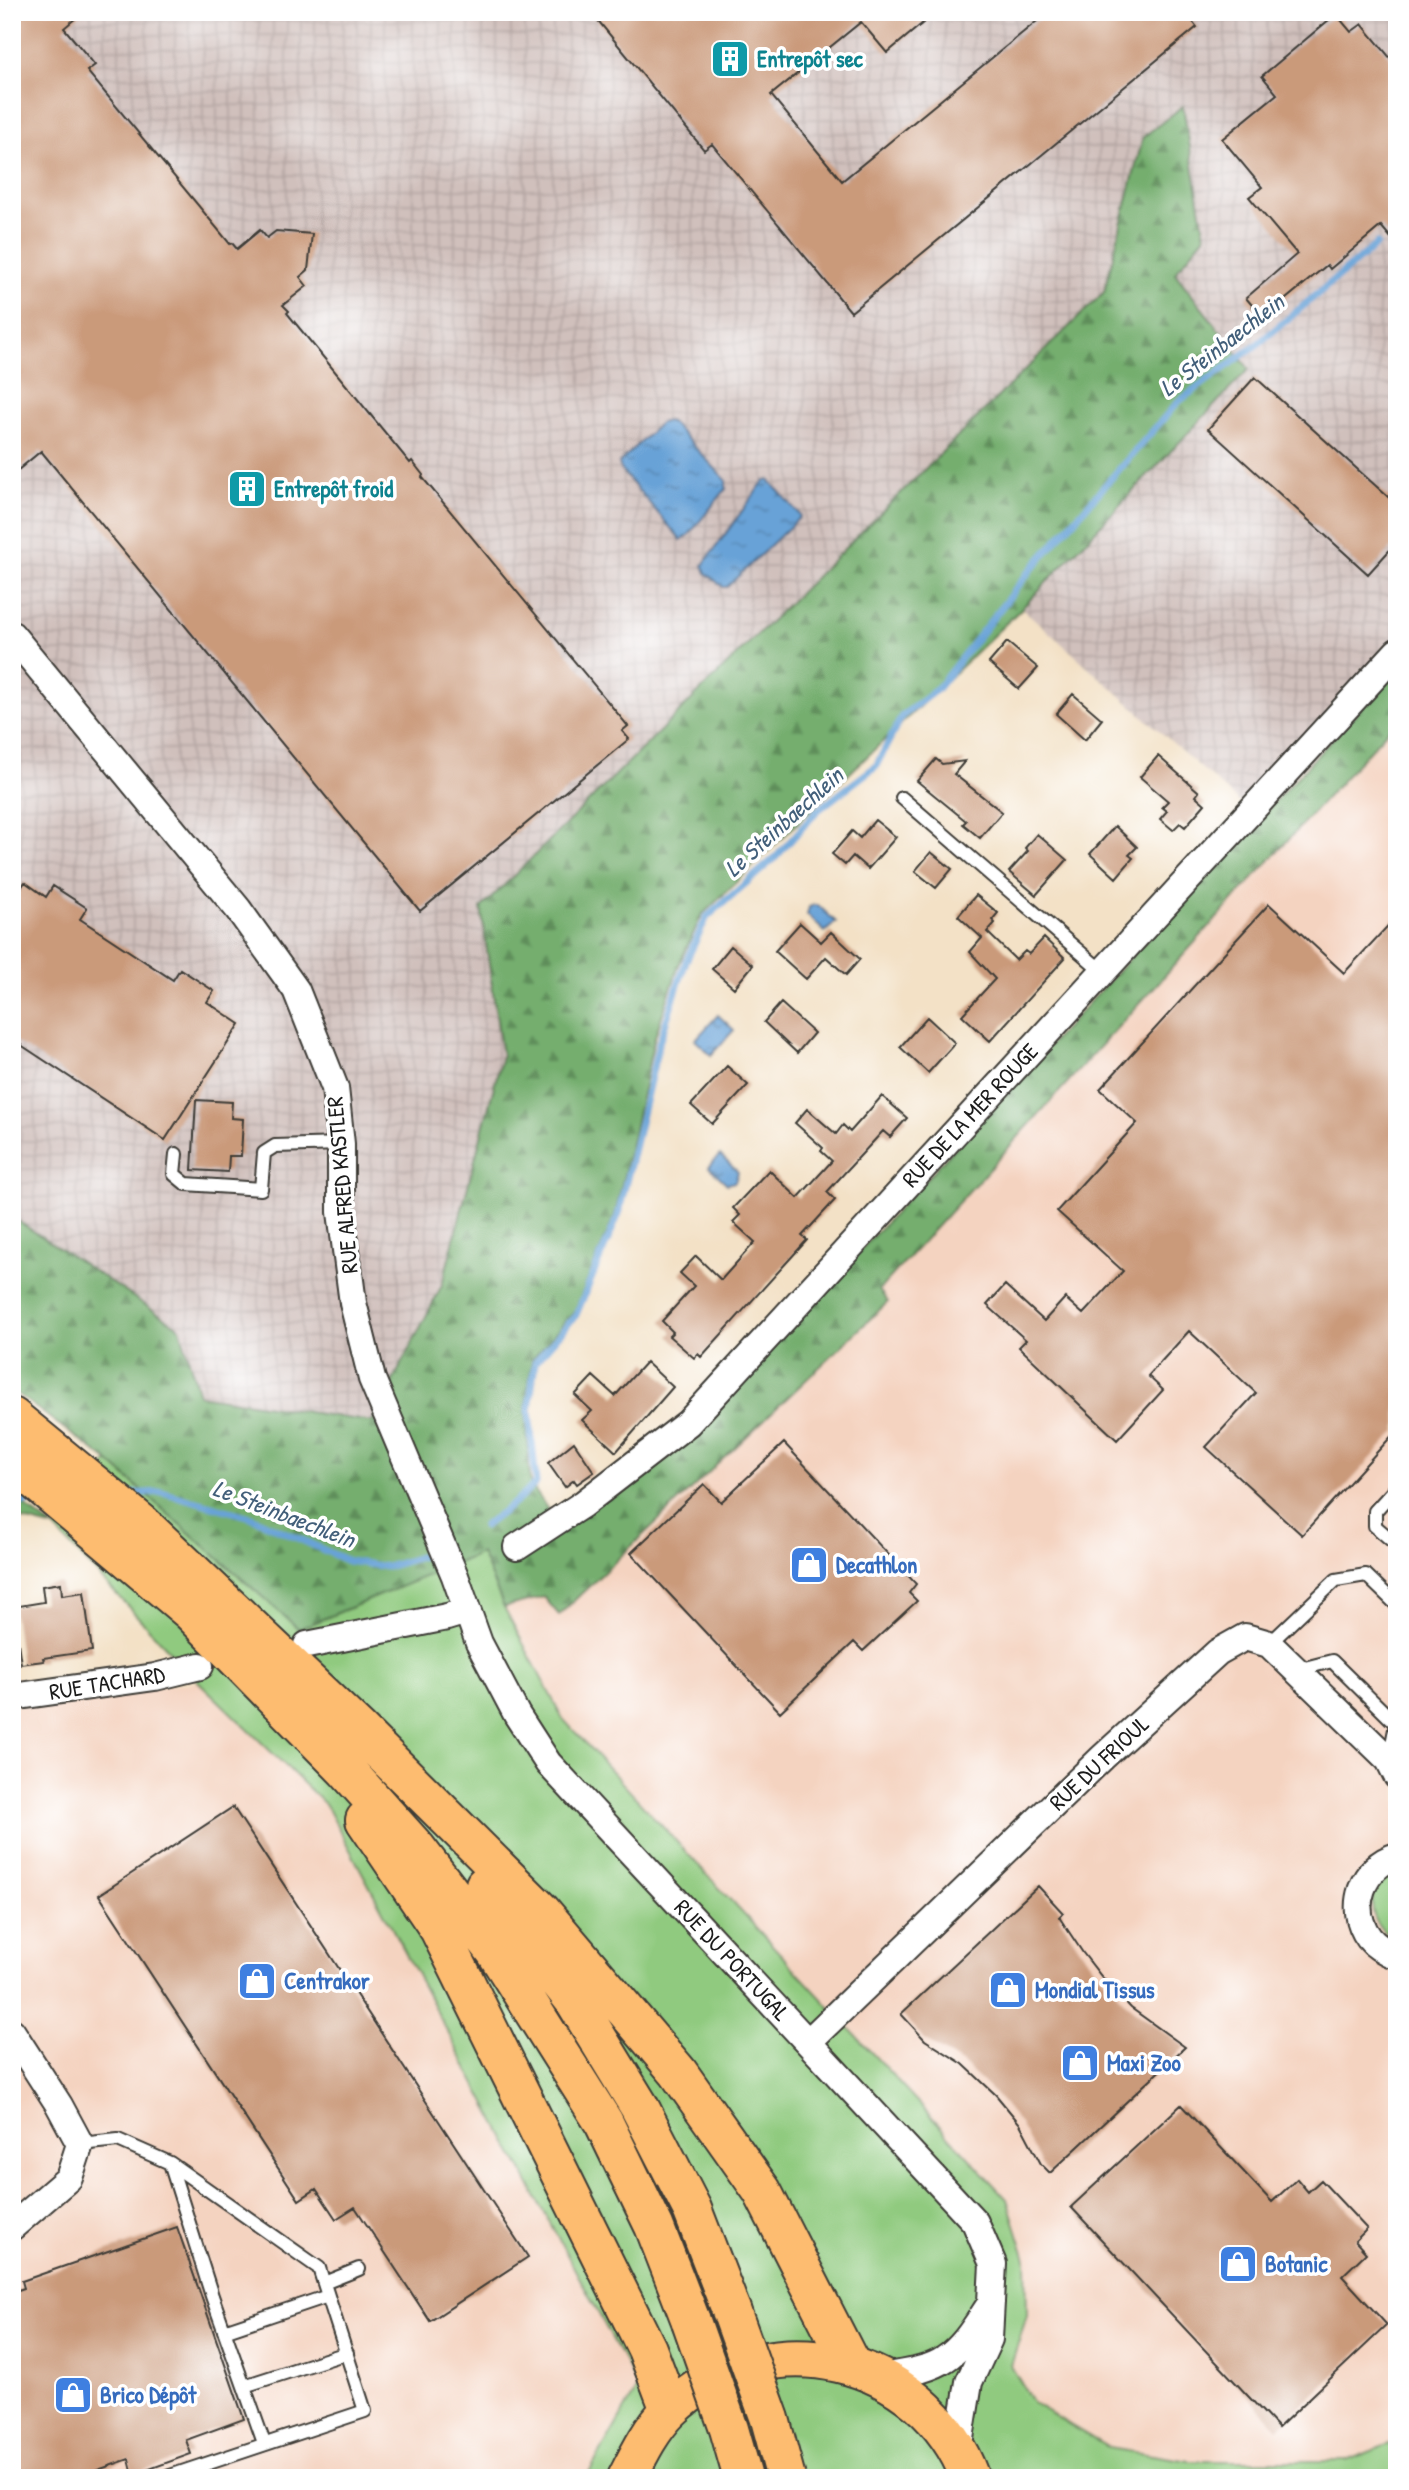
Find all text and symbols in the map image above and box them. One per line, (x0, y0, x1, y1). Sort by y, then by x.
building icon: Entrepôt sec (709, 38, 751, 80)
place label: Entrepôt sec (757, 43, 864, 75)
water label: Le Steinbaechlein (1153, 284, 1292, 403)
building icon: Entrepôt froid (226, 468, 268, 510)
place label: Entrepôt froid (274, 473, 393, 505)
water label: Le Steinbaechlein (717, 758, 851, 883)
street label: RUE DE LA MER ROUGE (895, 1036, 1045, 1193)
street label: RUE ALFRED KASTLER (318, 1095, 365, 1275)
water label: Le Steinbaechlein (209, 1471, 362, 1556)
shop icon: Decathlon (788, 1544, 830, 1586)
place label: Decathlon (836, 1549, 917, 1580)
street label: RUE TACHARD (47, 1658, 167, 1707)
street label: RUE DU FRIOUL (1042, 1708, 1155, 1817)
street label: RUE DU PORTUGAL (668, 1892, 797, 2027)
shop icon: Centrakor (236, 1960, 278, 2002)
place label: Centrakor (284, 1965, 370, 1996)
shop icon: Mondial Tissus (987, 1969, 1029, 2011)
place label: Mondial Tissus (1035, 1974, 1155, 2005)
shop icon: Maxi Zoo (1059, 2042, 1101, 2084)
place label: Maxi Zoo (1107, 2047, 1181, 2078)
shop icon: Botanic (1217, 2243, 1259, 2285)
place label: Botanic (1265, 2248, 1328, 2279)
shop icon: Brico Dépôt (52, 2374, 94, 2416)
place label: Brico Dépôt (100, 2379, 197, 2411)

